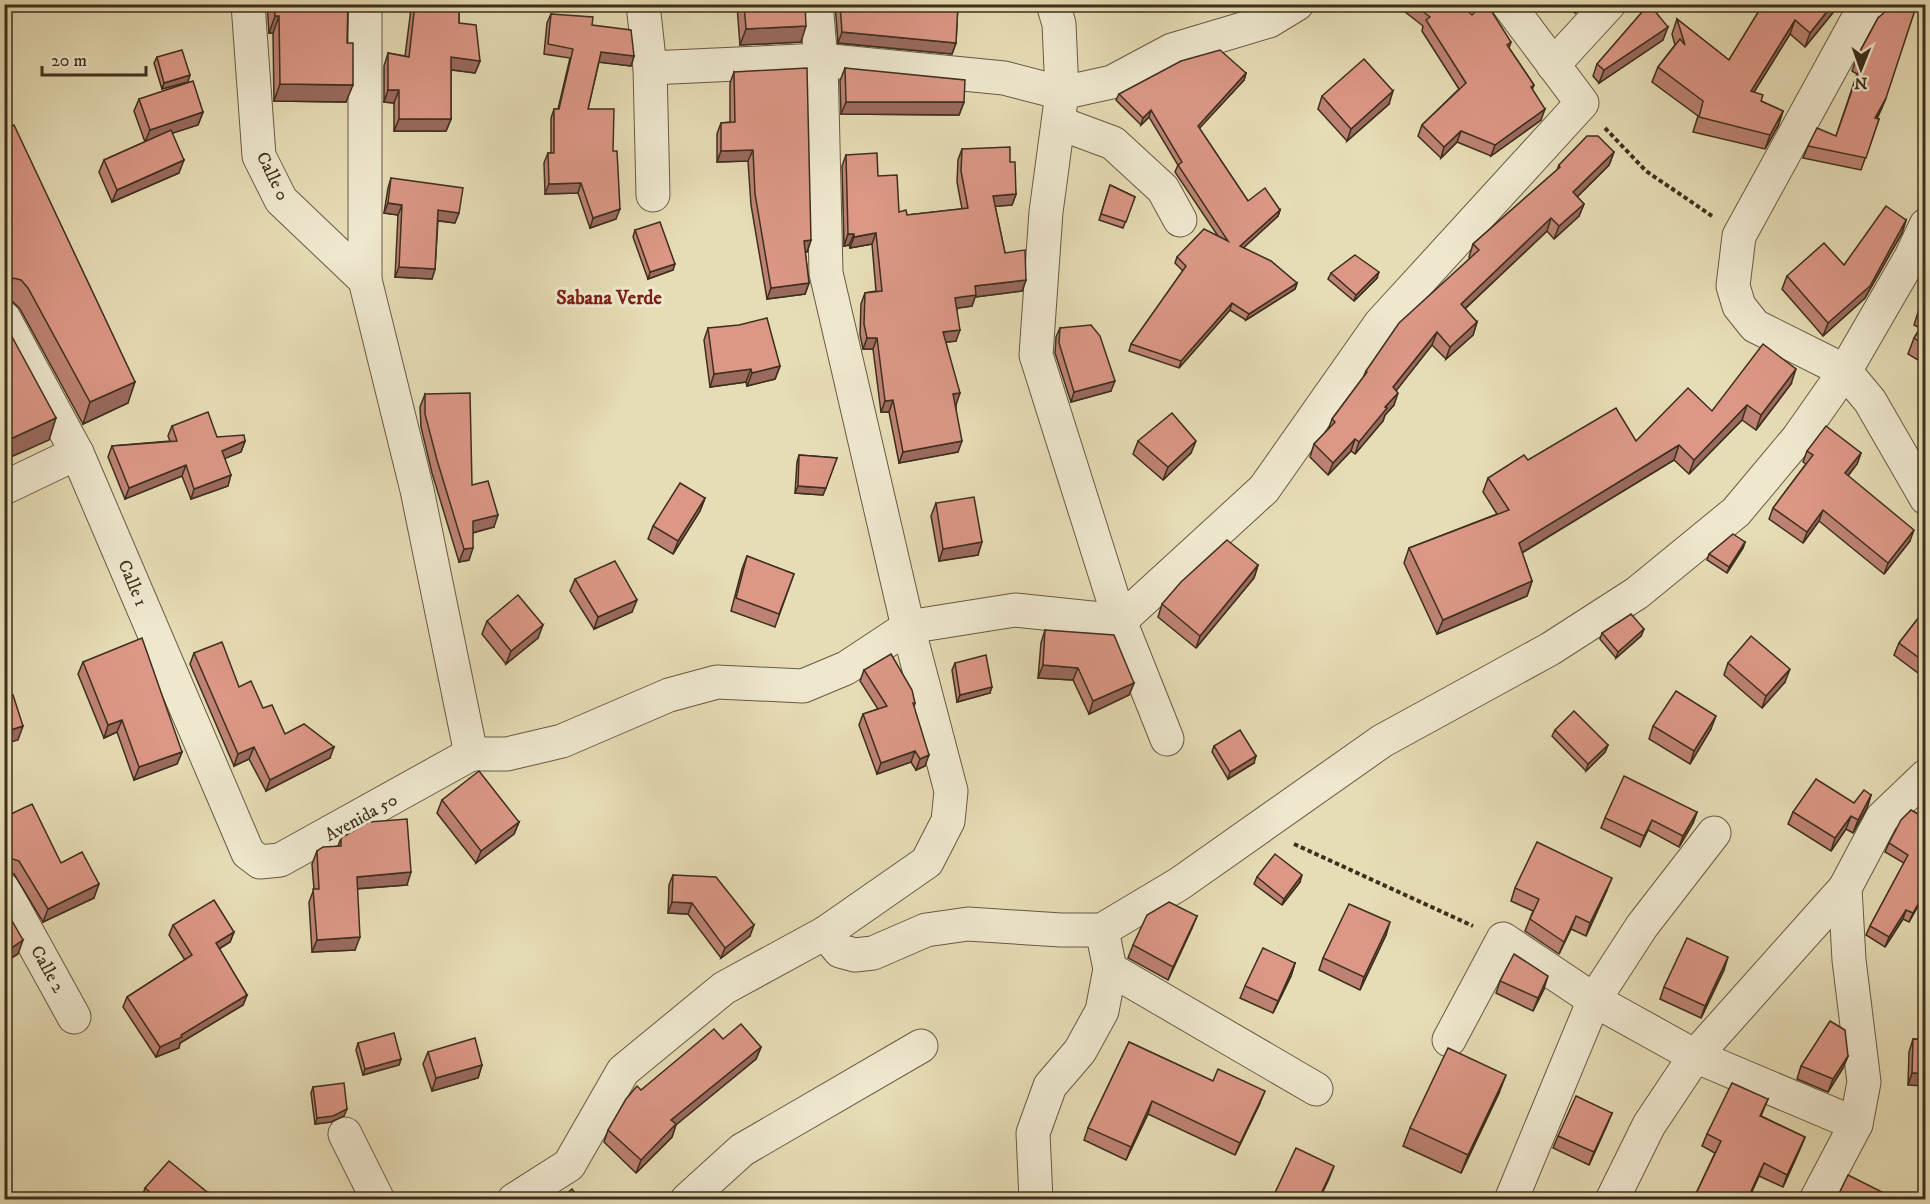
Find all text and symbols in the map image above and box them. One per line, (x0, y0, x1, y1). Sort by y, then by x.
scale bar (42, 39, 146, 77)
north arrow (1831, 39, 1891, 99)
text: 20 m (51, 50, 87, 72)
text: N (1854, 73, 1867, 93)
street label: Calle 0 (251, 149, 293, 204)
district label: Sabana Verde (556, 286, 663, 311)
street label: Calle 1 (113, 557, 152, 610)
street label: Avenida 50 (321, 789, 402, 847)
street label: Calle 2 (25, 942, 69, 997)

